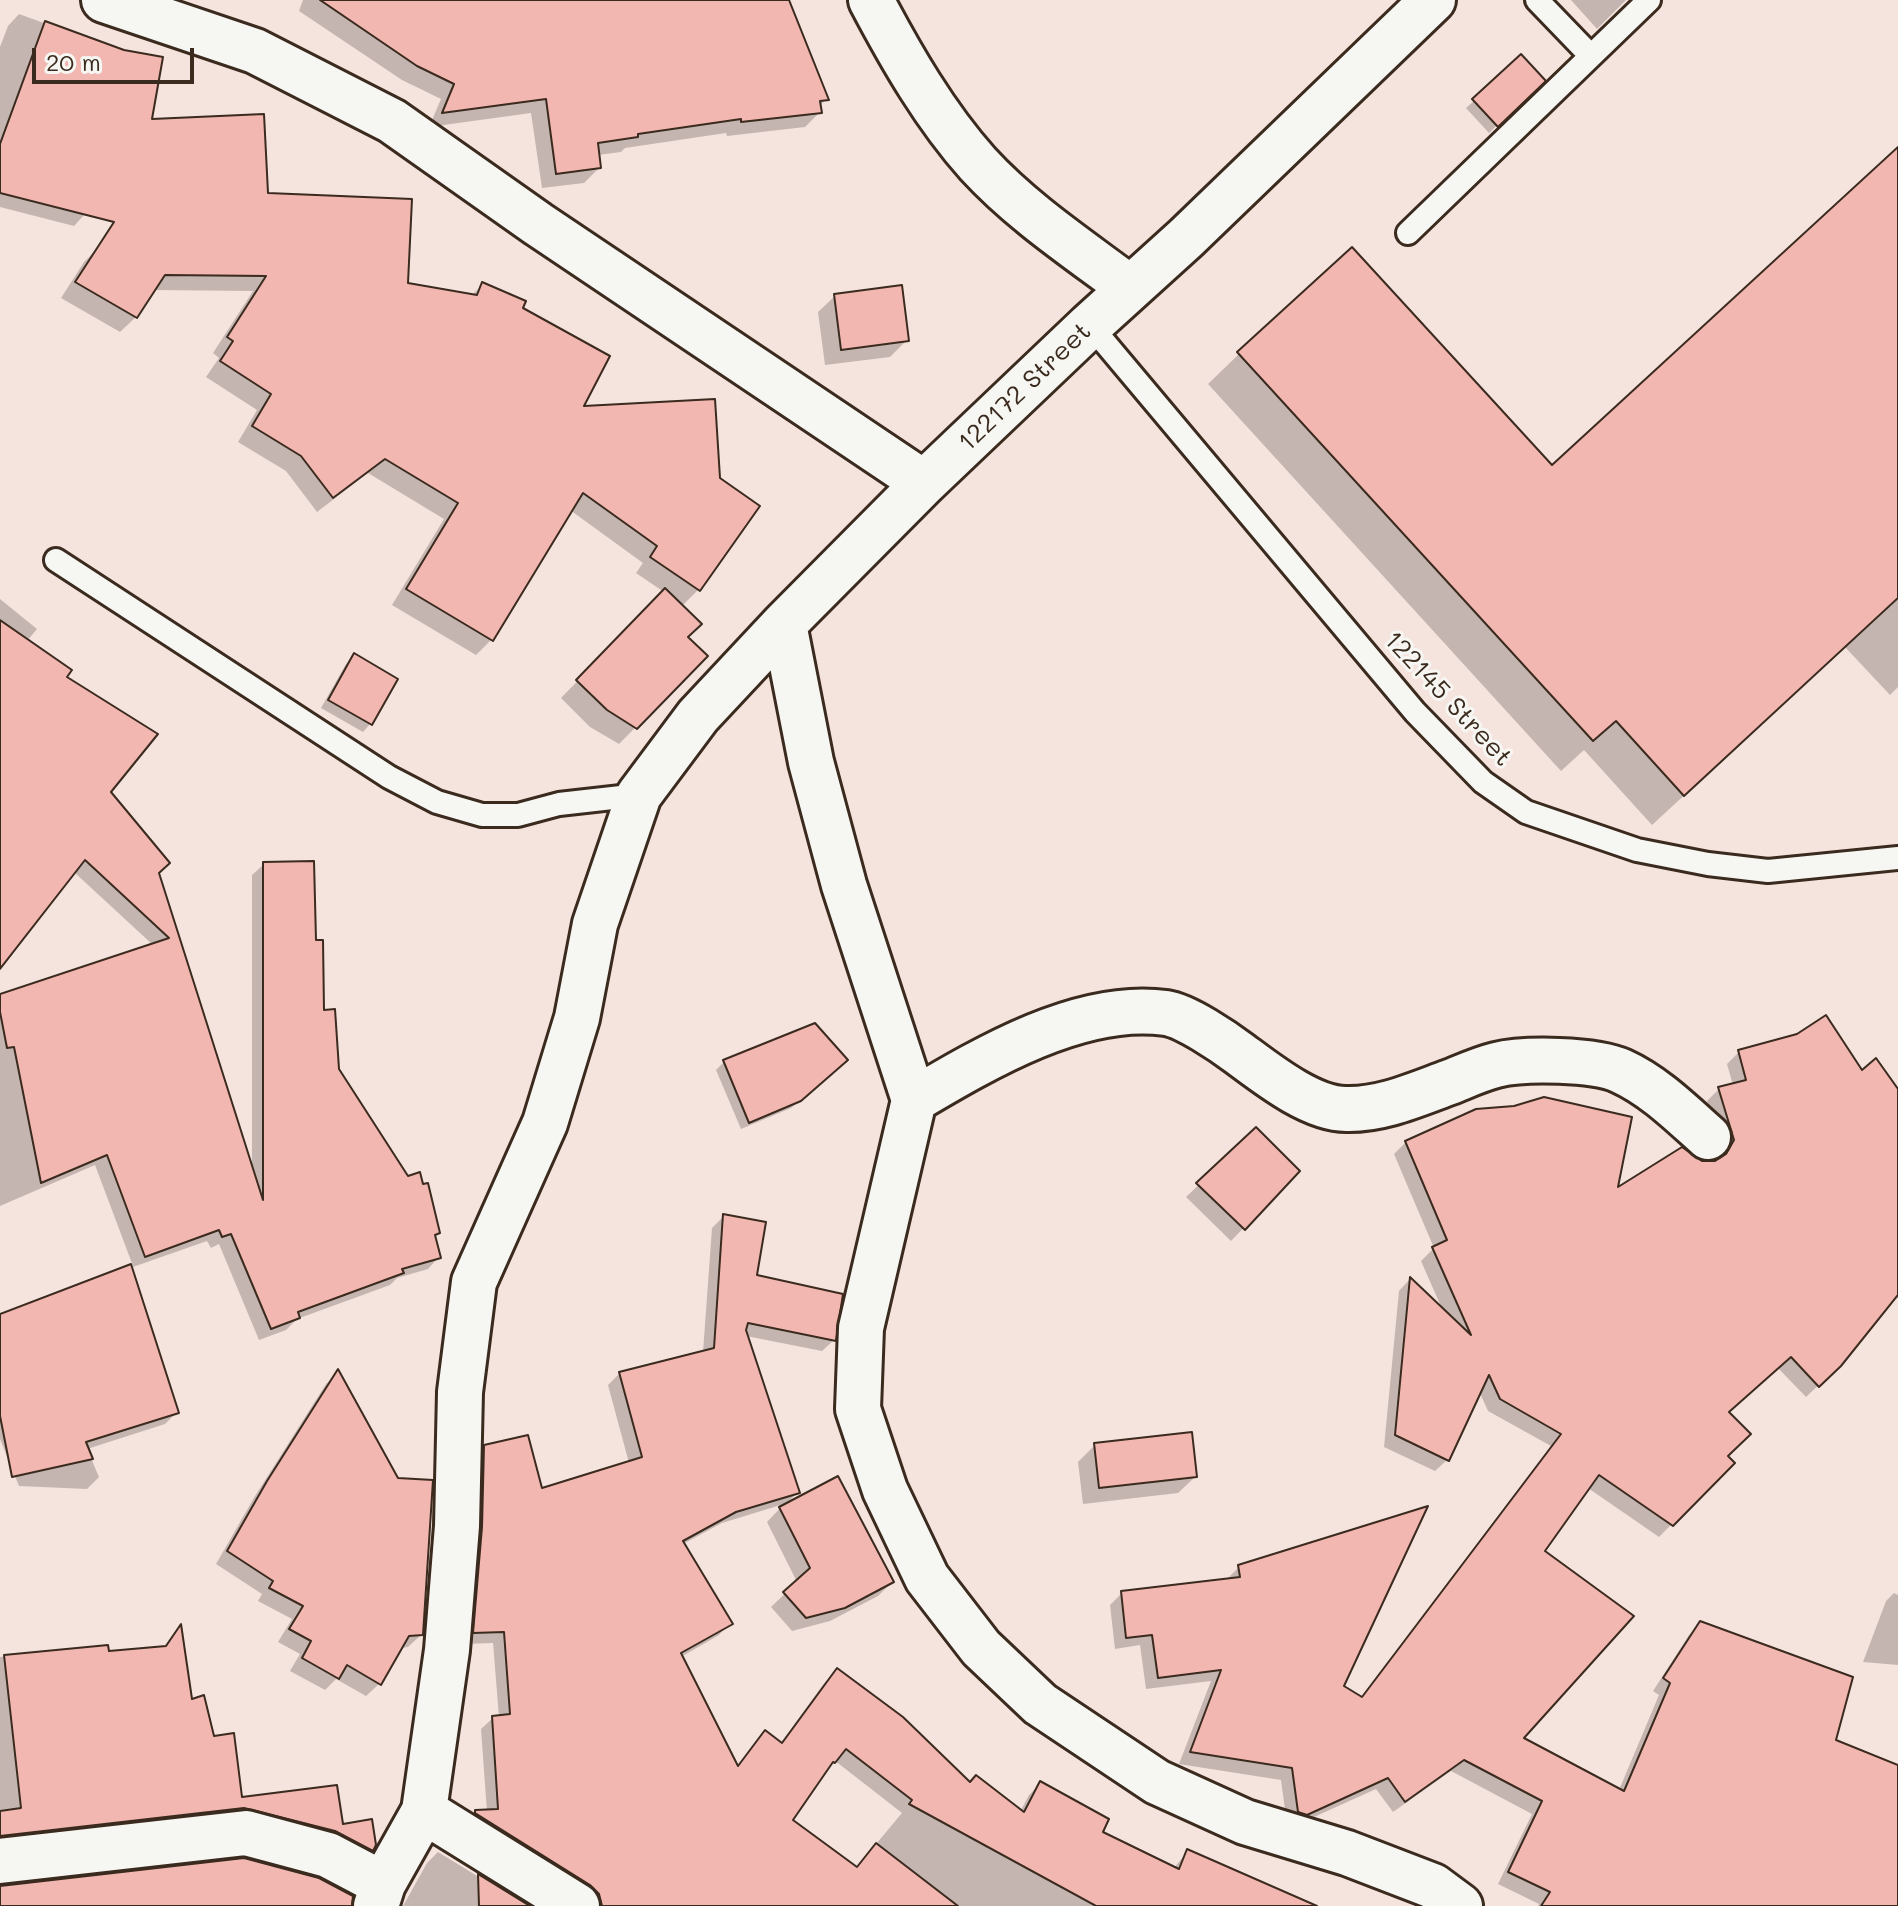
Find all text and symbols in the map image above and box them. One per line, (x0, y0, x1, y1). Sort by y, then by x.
scale bar (36, 32, 198, 82)
text: 20 m (46, 46, 101, 77)
street label: 122172 Street (952, 316, 1098, 458)
street label: 122145 Street (1377, 625, 1519, 773)

